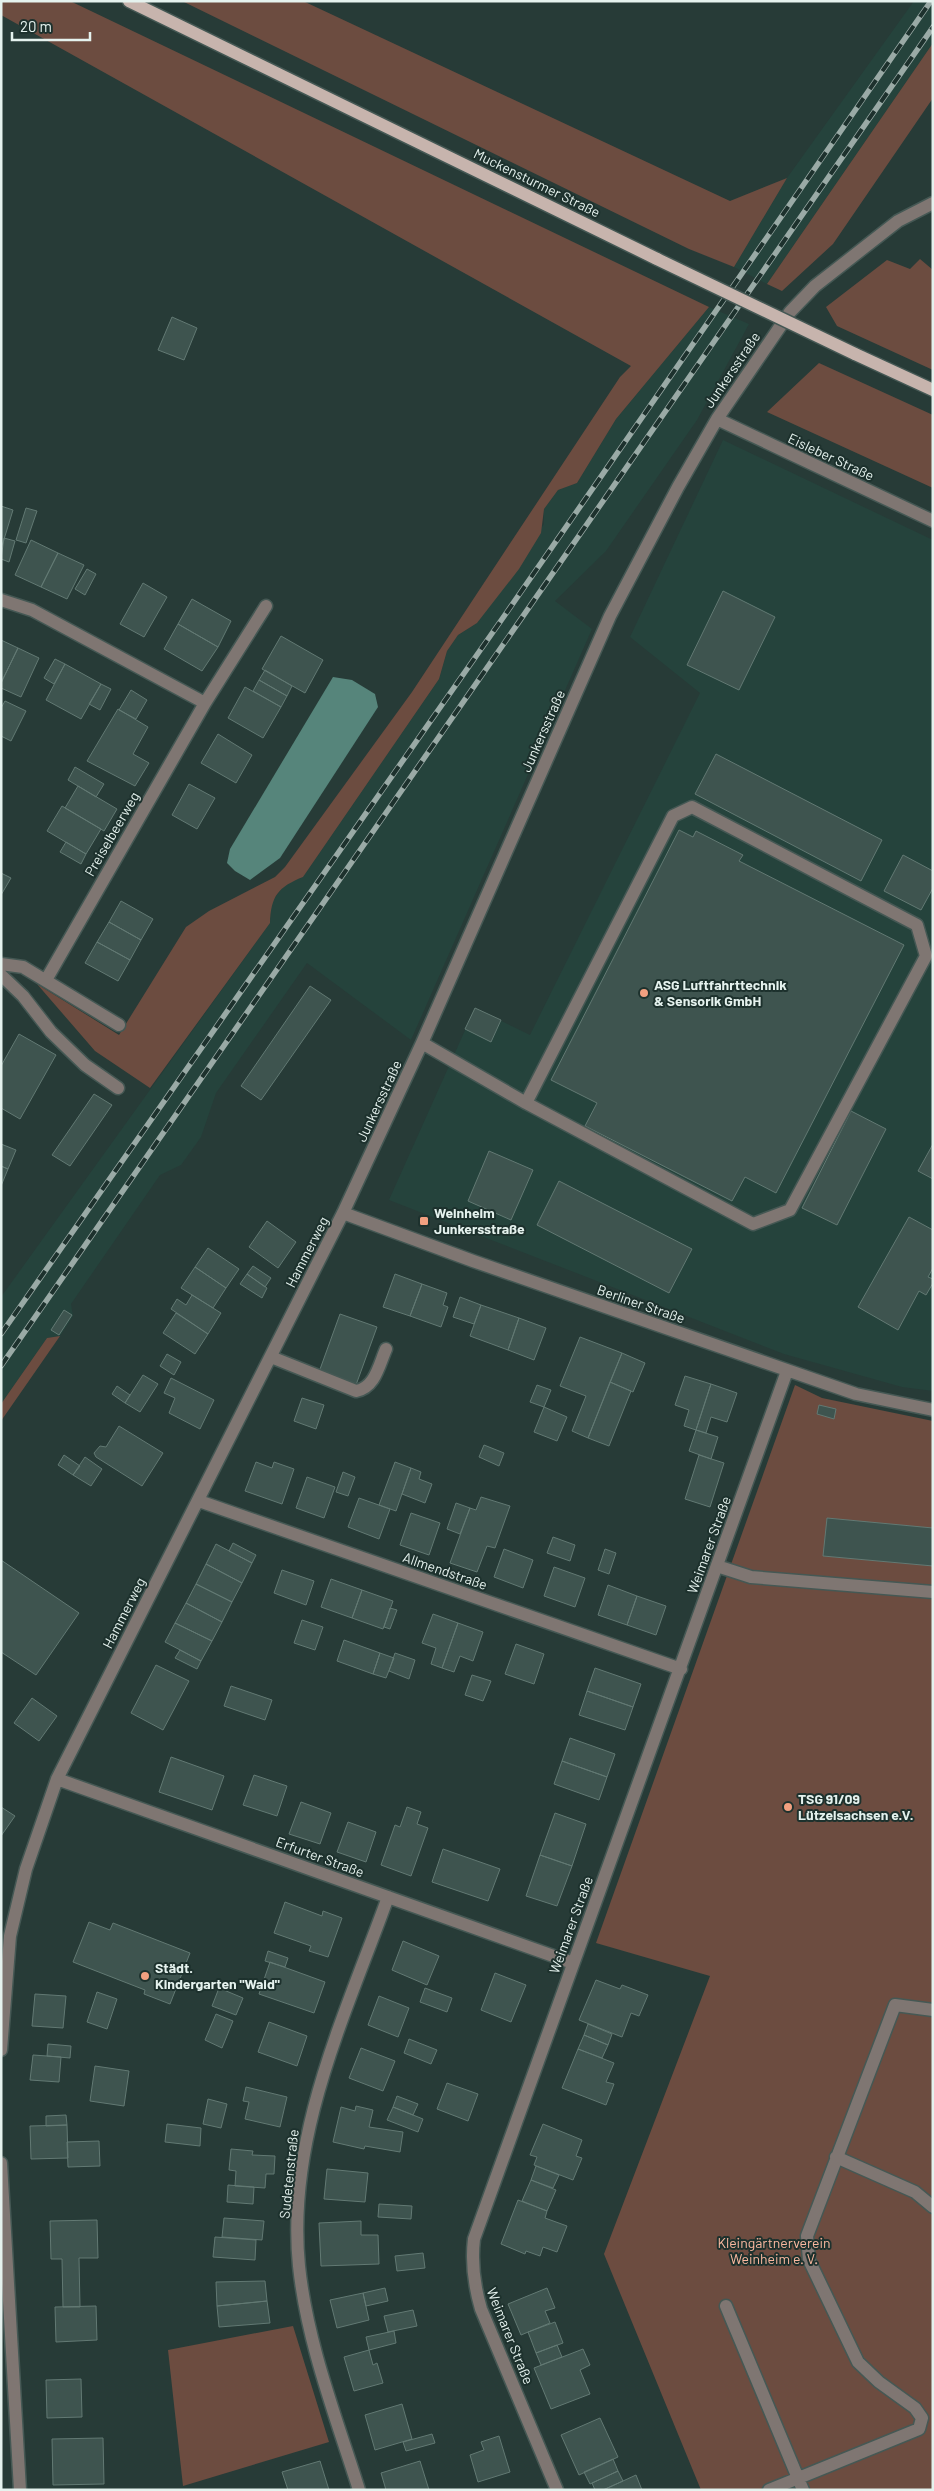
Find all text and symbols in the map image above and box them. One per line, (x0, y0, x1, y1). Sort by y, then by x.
scale bar (12, 10, 90, 42)
text: 20 m (20, 17, 52, 35)
street label: Muckensturmer Straße (471, 145, 603, 221)
street label: Junkersstraße (700, 328, 763, 411)
street label: Eisleber Straße (785, 429, 877, 484)
street label: Junkersstraße (517, 687, 568, 775)
street label: Preiselbeerweg (81, 789, 143, 879)
place label: ASG Luftfahrttechnik & Sensorik GmbH (654, 976, 787, 1009)
marker: ASG Luftfahrttechnik & Sensorik GmbH (638, 987, 650, 999)
street label: Junkersstraße (352, 1057, 405, 1144)
place label: Weinheim Junkersstraße (434, 1204, 525, 1237)
street label: Hammerweg (281, 1214, 332, 1290)
marker: Weinheim Junkersstraße (418, 1215, 430, 1227)
street label: Berliner Straße (595, 1281, 687, 1326)
street label: Weimarer Straße (683, 1494, 734, 1596)
street label: Allmendstraße (401, 1548, 490, 1593)
street label: Hammerweg (98, 1575, 149, 1651)
place label: TSG 91/09 Lützelsachsen e.V. (798, 1790, 914, 1823)
marker: TSG 91/09 Lützelsachsen e.V. (782, 1801, 794, 1813)
street label: Erfurter Straße (274, 1833, 367, 1880)
street label: Weimarer Straße (545, 1874, 596, 1976)
place label: Städt. Kindergarten "Waid" (155, 1959, 280, 1992)
marker: Städt. Kindergarten "Waid" (139, 1970, 151, 1982)
street label: Sudetenstraße (275, 2128, 302, 2220)
park label: Kleingärtnerverein Weinheim e. V. (717, 2234, 831, 2267)
street label: Weimarer Straße (483, 2285, 538, 2387)

